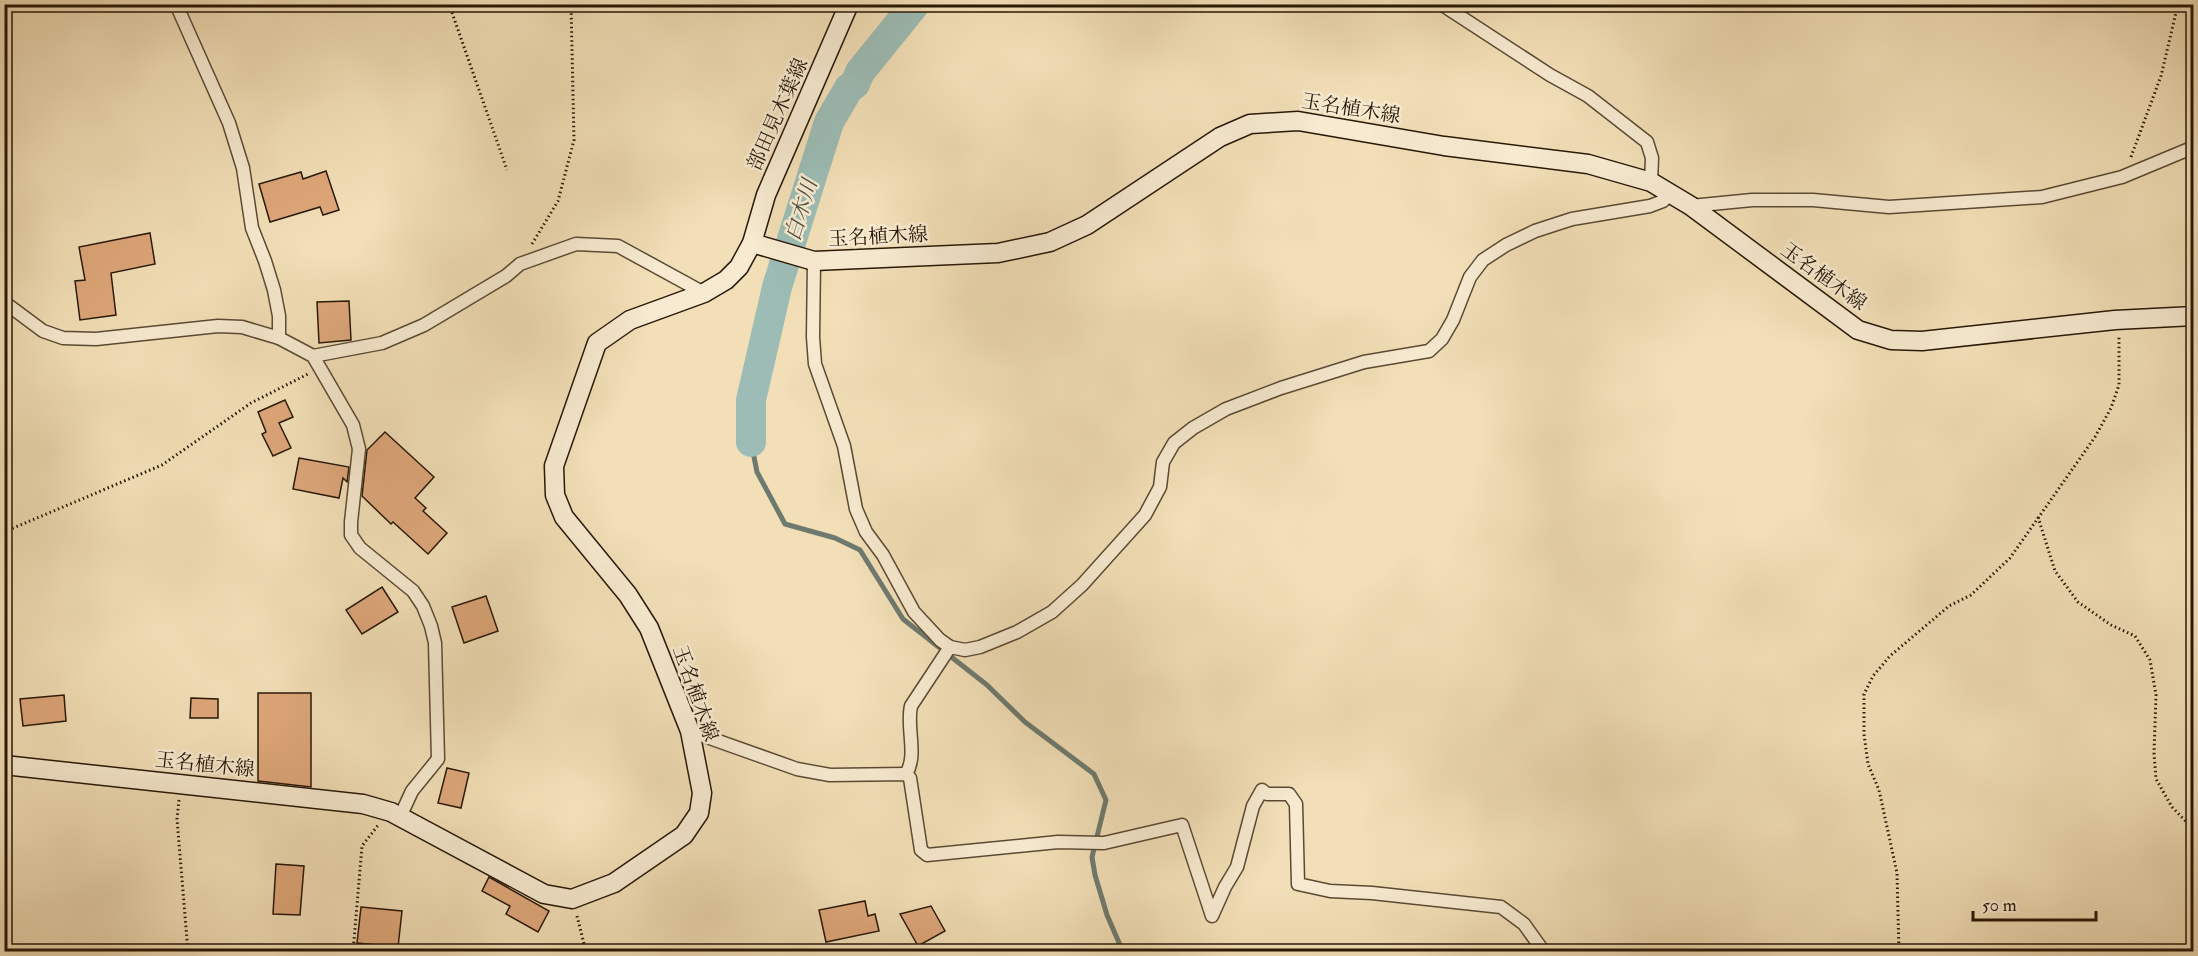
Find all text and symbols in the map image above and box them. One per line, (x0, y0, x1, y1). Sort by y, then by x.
street label: 部田見木葉線 (742, 54, 813, 174)
street label: 玉名植木線 (1300, 88, 1402, 129)
water label: 白木川 (779, 174, 824, 244)
street label: 玉名植木線 (827, 221, 929, 252)
street label: 玉名植木線 (1776, 237, 1872, 316)
street label: 玉名植木線 (667, 642, 724, 745)
street label: 玉名植木線 (154, 747, 256, 782)
scale bar (1973, 884, 2096, 922)
text: 50 m (1982, 894, 2017, 917)

